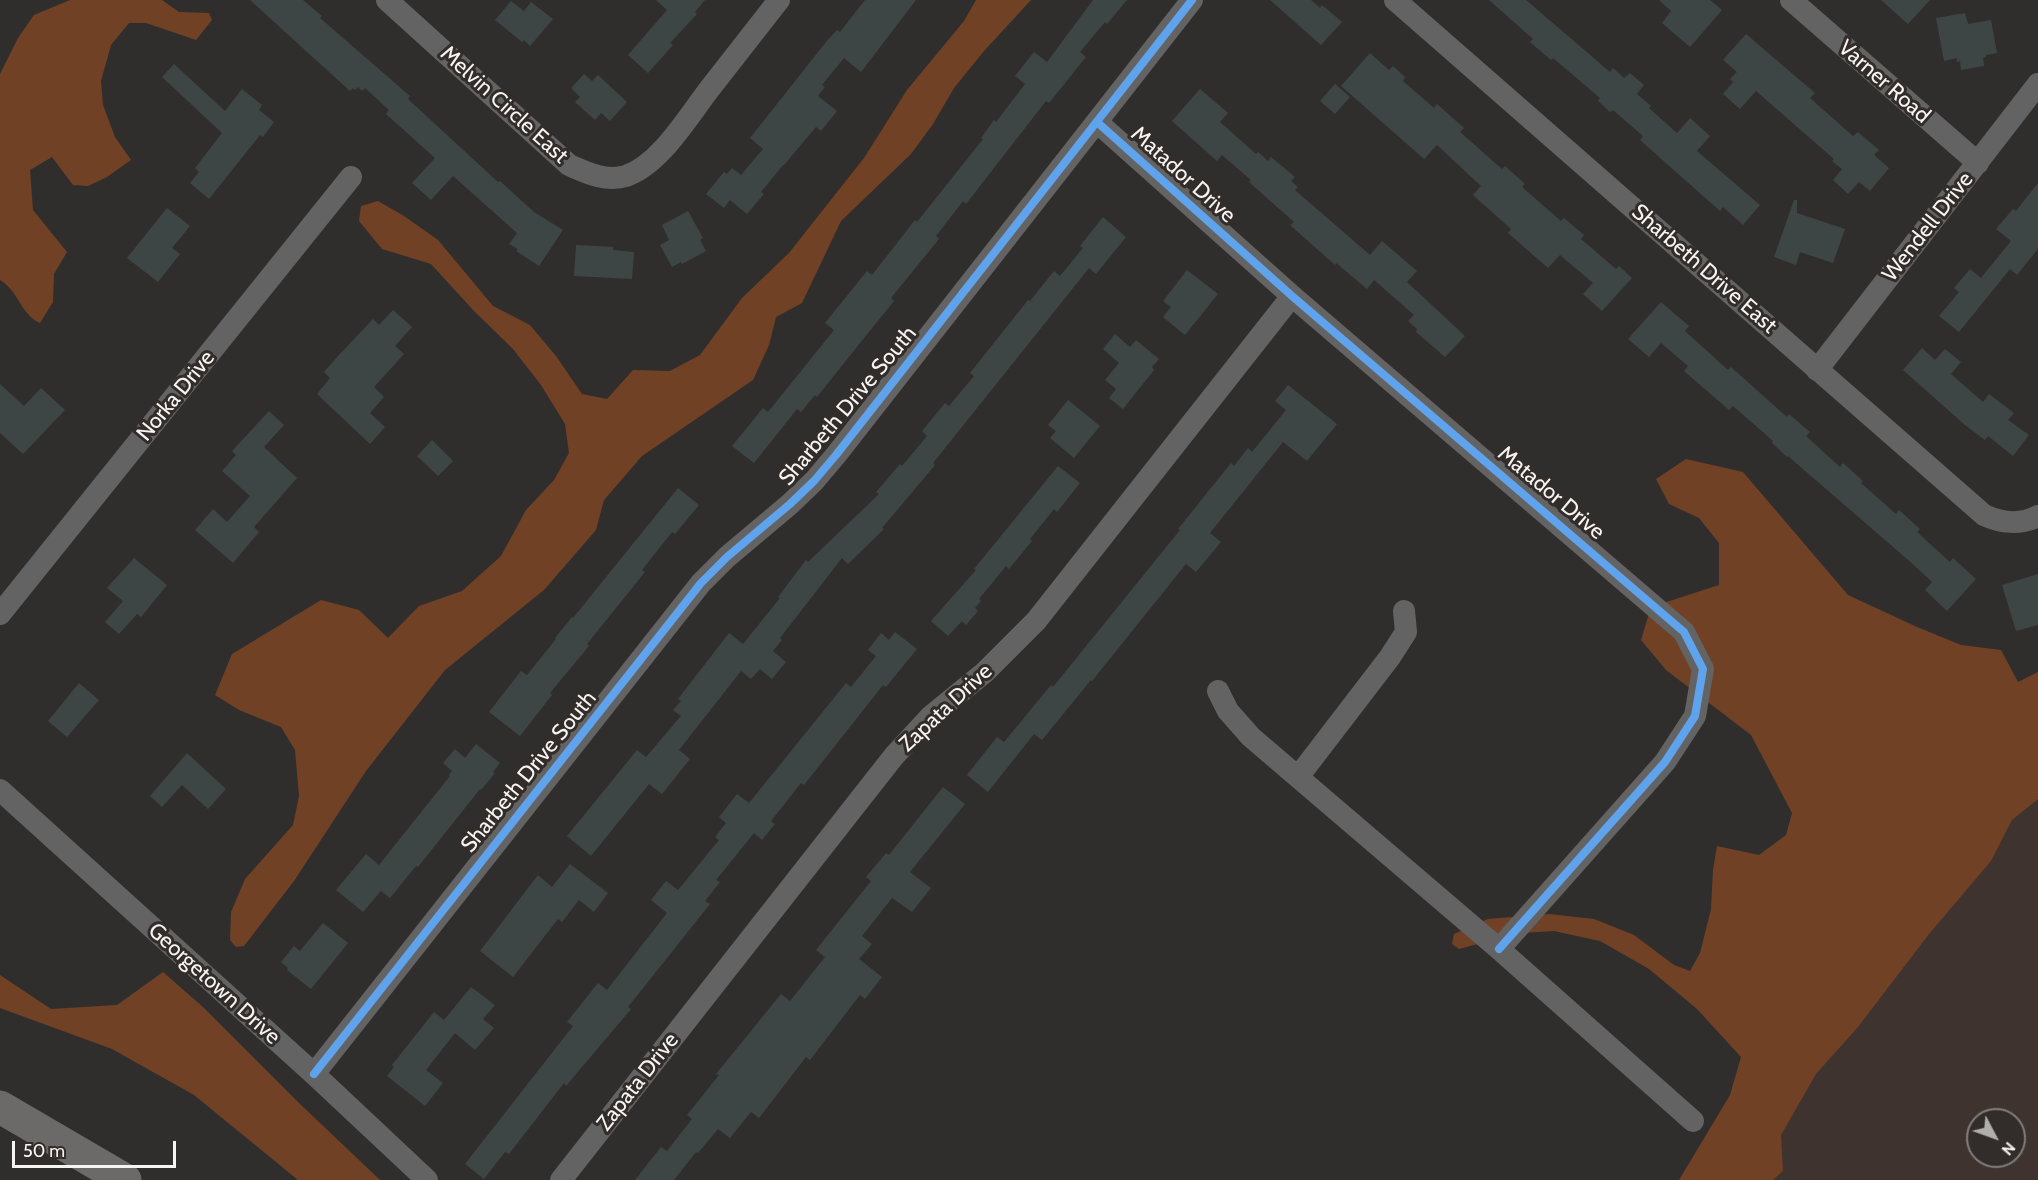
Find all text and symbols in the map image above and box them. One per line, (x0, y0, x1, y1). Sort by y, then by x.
street label: Varner Road (1833, 35, 1935, 129)
street label: Melvin Circle East (435, 41, 573, 169)
street label: Matador Drive (1125, 121, 1241, 229)
street label: Wendell Drive (1877, 167, 1979, 287)
street label: Sharbeth Drive East (1626, 199, 1782, 339)
street label: Sharbeth Drive South (774, 321, 922, 491)
street label: Norka Drive (131, 345, 221, 447)
street label: Matador Drive (1492, 441, 1610, 545)
street label: Zapata Drive (894, 658, 998, 758)
street label: Sharbeth Drive South (456, 686, 602, 858)
street label: Georgetown Drive (142, 918, 286, 1050)
street label: Zapata Drive (591, 1028, 685, 1136)
north arrow (1966, 1108, 2026, 1168)
scale bar (15, 1129, 178, 1167)
text: N (1998, 1138, 2019, 1159)
text: 50 m (23, 1140, 65, 1162)

